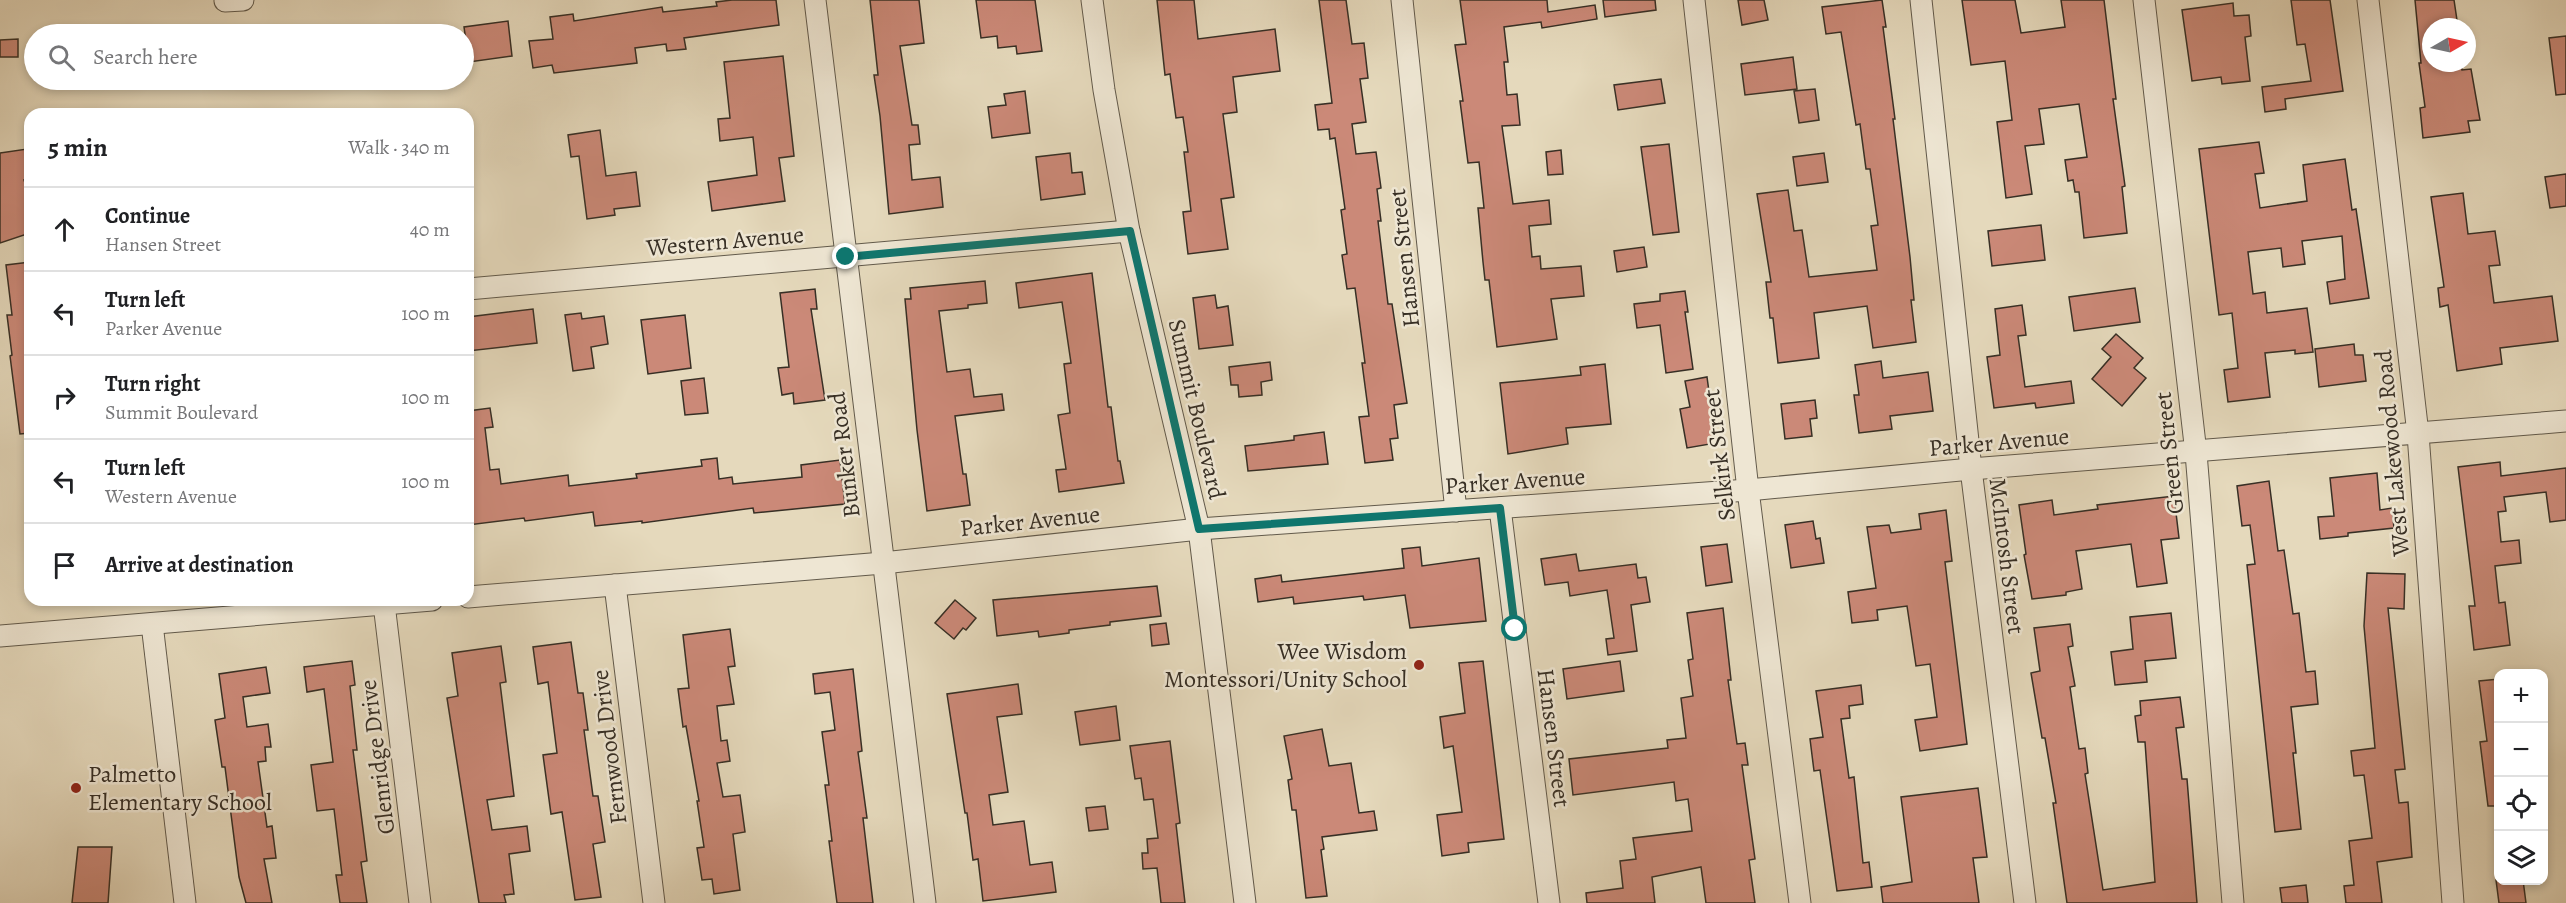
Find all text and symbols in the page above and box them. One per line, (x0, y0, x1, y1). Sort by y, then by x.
north arrow (2422, 18, 2476, 72)
search box (24, 24, 474, 90)
icon: search (45, 41, 78, 74)
text: Search here (93, 42, 198, 72)
text: 5 min (48, 130, 108, 165)
text: Walk · 340 m (348, 134, 450, 161)
street label: Hansen Street (1381, 187, 1427, 329)
text: Continue (105, 201, 190, 231)
icon: ahead (48, 213, 81, 246)
text: 40 m (410, 216, 450, 243)
street label: Western Avenue (644, 218, 805, 264)
text: Hansen Street (105, 231, 221, 258)
route end (832, 243, 858, 269)
text: Turn left (105, 285, 185, 315)
icon: left (48, 297, 81, 330)
text: 100 m (401, 300, 450, 327)
text: Parker Avenue (105, 315, 222, 342)
street label: Summit Boulevard (1161, 316, 1233, 502)
street label: West Lakewood Road (2367, 348, 2417, 559)
text: Turn right (105, 369, 201, 399)
icon: right (48, 381, 81, 414)
text: 100 m (401, 384, 450, 411)
street label: Selkirk Street (1695, 387, 1743, 523)
street label: Bunker Road (820, 390, 868, 520)
street label: Green Street (2147, 390, 2191, 516)
text: Summit Boulevard (105, 399, 258, 426)
street label: Parker Avenue (1927, 420, 2071, 464)
text: Turn left (105, 453, 185, 483)
street label: Parker Avenue (1444, 460, 1586, 502)
icon: left (48, 465, 81, 498)
text: 100 m (401, 468, 450, 495)
street label: McIntosh Street (1982, 476, 2032, 636)
text: Western Avenue (105, 483, 237, 510)
street label: Parker Avenue (958, 498, 1102, 544)
icon: arrive (48, 549, 81, 582)
text: Arrive at destination (105, 550, 294, 580)
route start (1501, 615, 1527, 641)
place label: Wee Wisdom Montessori/Unity School (1164, 635, 1407, 695)
marker: Wee Wisdom Montessori/Unity School (1412, 658, 1426, 672)
street label: Hansen Street (1530, 667, 1578, 809)
street label: Fernwood Drive (584, 668, 634, 826)
map controls (2494, 669, 2548, 885)
button: + (2494, 669, 2548, 723)
street label: Glenridge Drive (352, 678, 402, 836)
button: − (2494, 723, 2548, 777)
place label: Palmetto Elementary School (88, 758, 272, 818)
button: locate (2494, 777, 2548, 831)
marker: Palmetto Elementary School (69, 781, 83, 795)
button: layers (2494, 831, 2548, 885)

